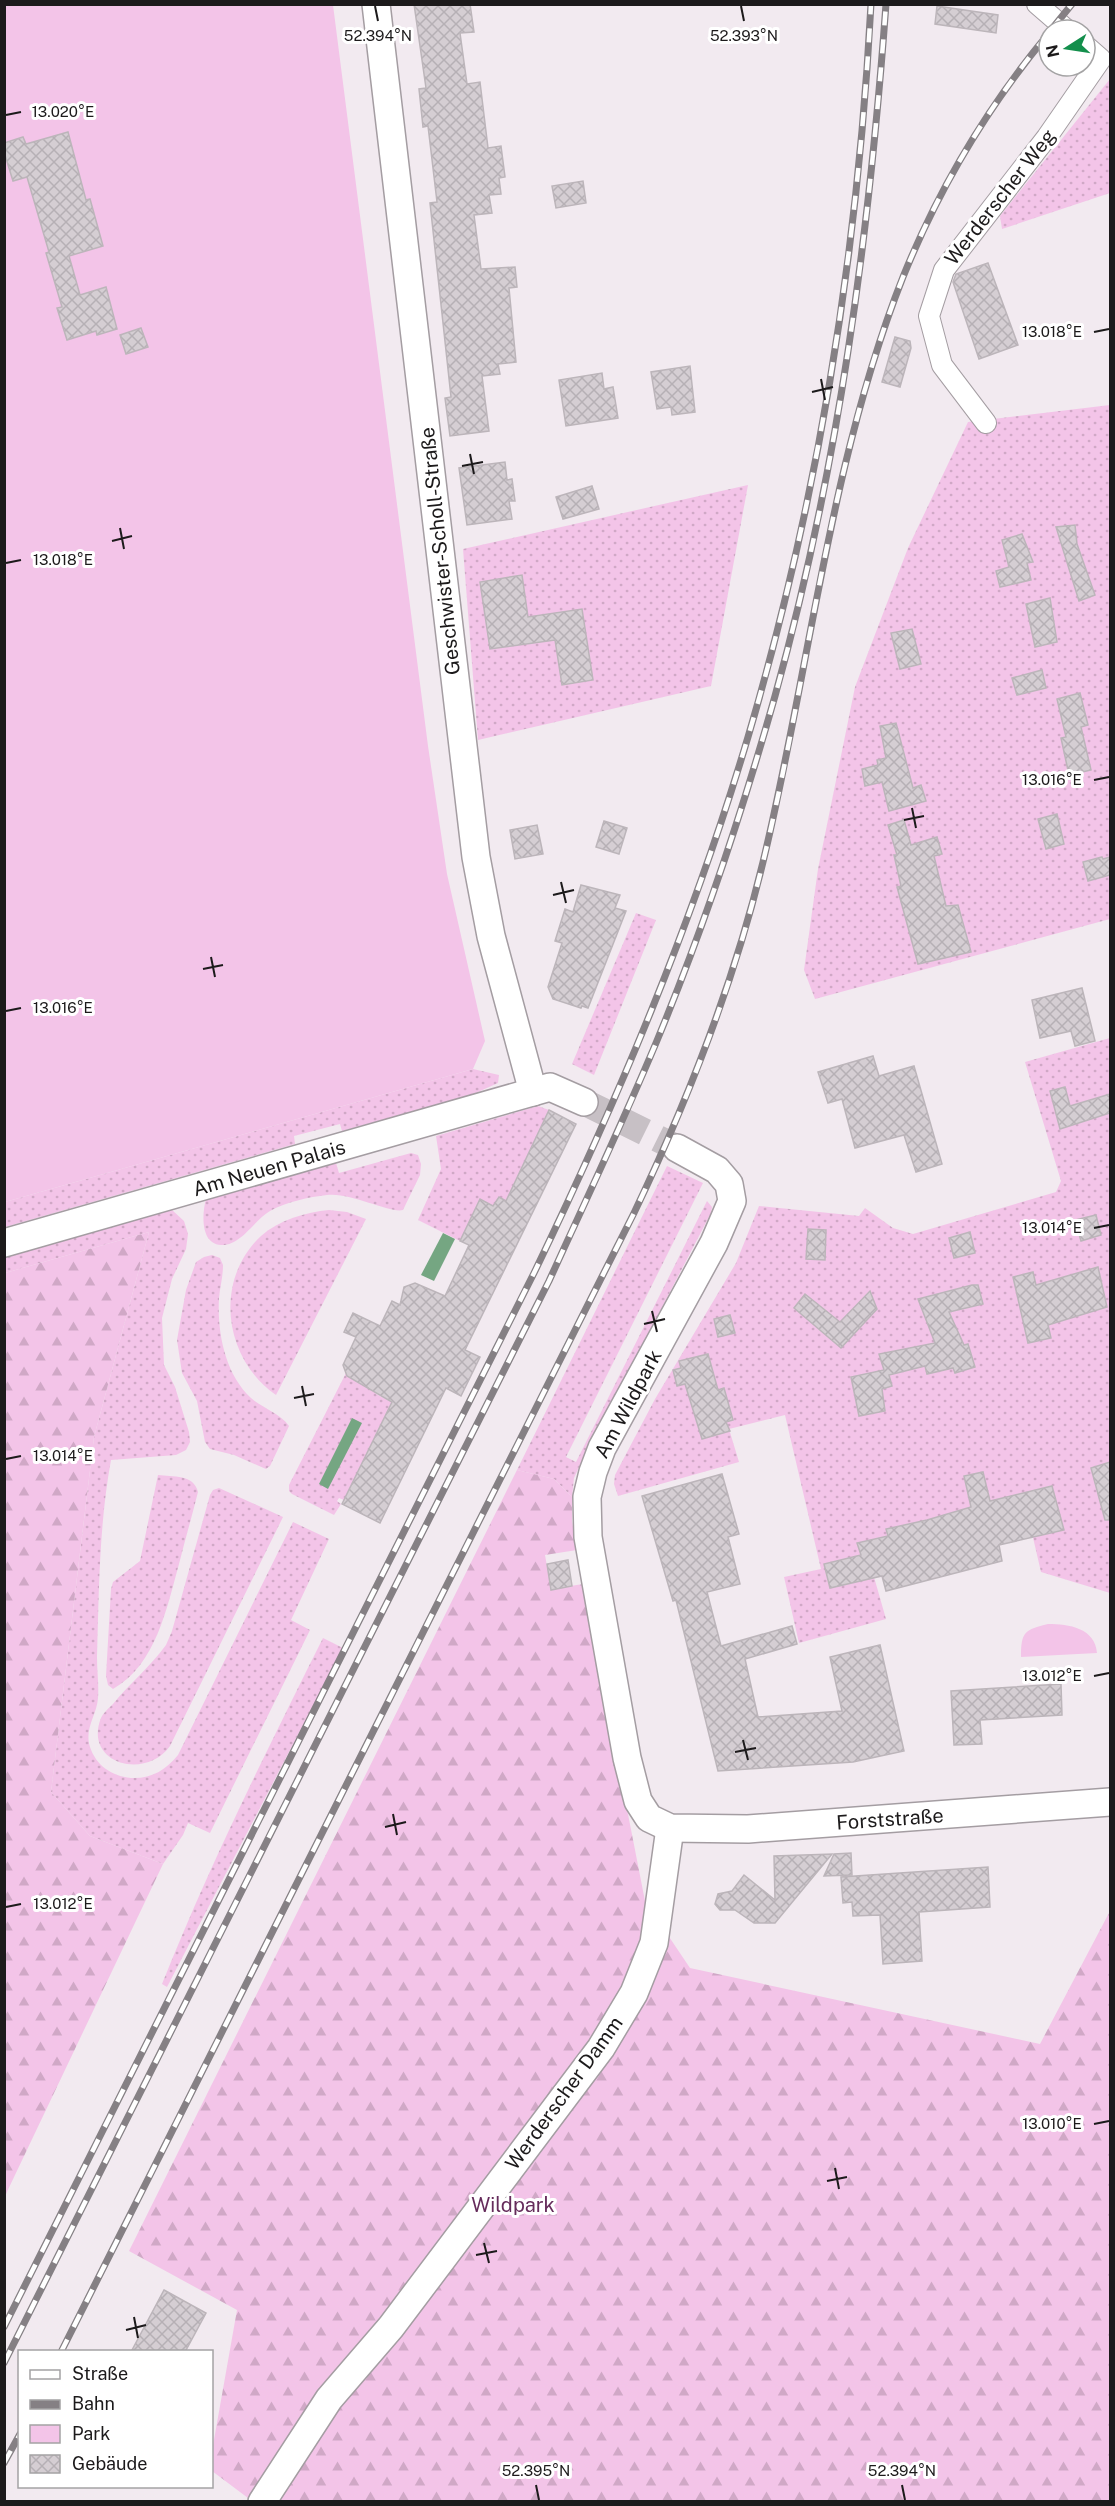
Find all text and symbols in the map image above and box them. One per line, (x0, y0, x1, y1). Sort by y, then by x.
north arrow (1037, 18, 1097, 78)
text: 52.394°N (344, 27, 412, 44)
text: 52.393°N (710, 27, 778, 44)
text: N (1042, 43, 1063, 59)
text: 13.020°E (32, 103, 94, 120)
street label: Werderscher Weg (939, 124, 1061, 270)
text: 13.018°E (1022, 323, 1082, 340)
street label: Geschwister-Scholl-Straße (415, 426, 465, 676)
text: 13.018°E (33, 551, 93, 568)
text: 13.016°E (1022, 771, 1082, 788)
text: 13.016°E (33, 999, 93, 1016)
street label: Am Neuen Palais (190, 1135, 348, 1201)
text: 13.014°E (1022, 1219, 1082, 1236)
street label: Am Wildpark (589, 1346, 667, 1462)
text: 13.014°E (33, 1447, 93, 1464)
text: 13.012°E (1022, 1667, 1082, 1684)
street label: Forststraße (835, 1803, 945, 1835)
text: 13.012°E (33, 1895, 93, 1912)
street label: Werderscher Damm (500, 2011, 628, 2175)
text: 13.010°E (1022, 2115, 1082, 2132)
park label: Wildpark (471, 2193, 555, 2217)
legend (18, 2350, 213, 2488)
text: Straße (72, 2363, 128, 2384)
text: Bahn (72, 2393, 115, 2414)
text: Park (72, 2423, 110, 2444)
text: Gebäude (72, 2453, 147, 2474)
text: 52.395°N (502, 2462, 570, 2479)
text: 52.394°N (868, 2462, 936, 2479)

